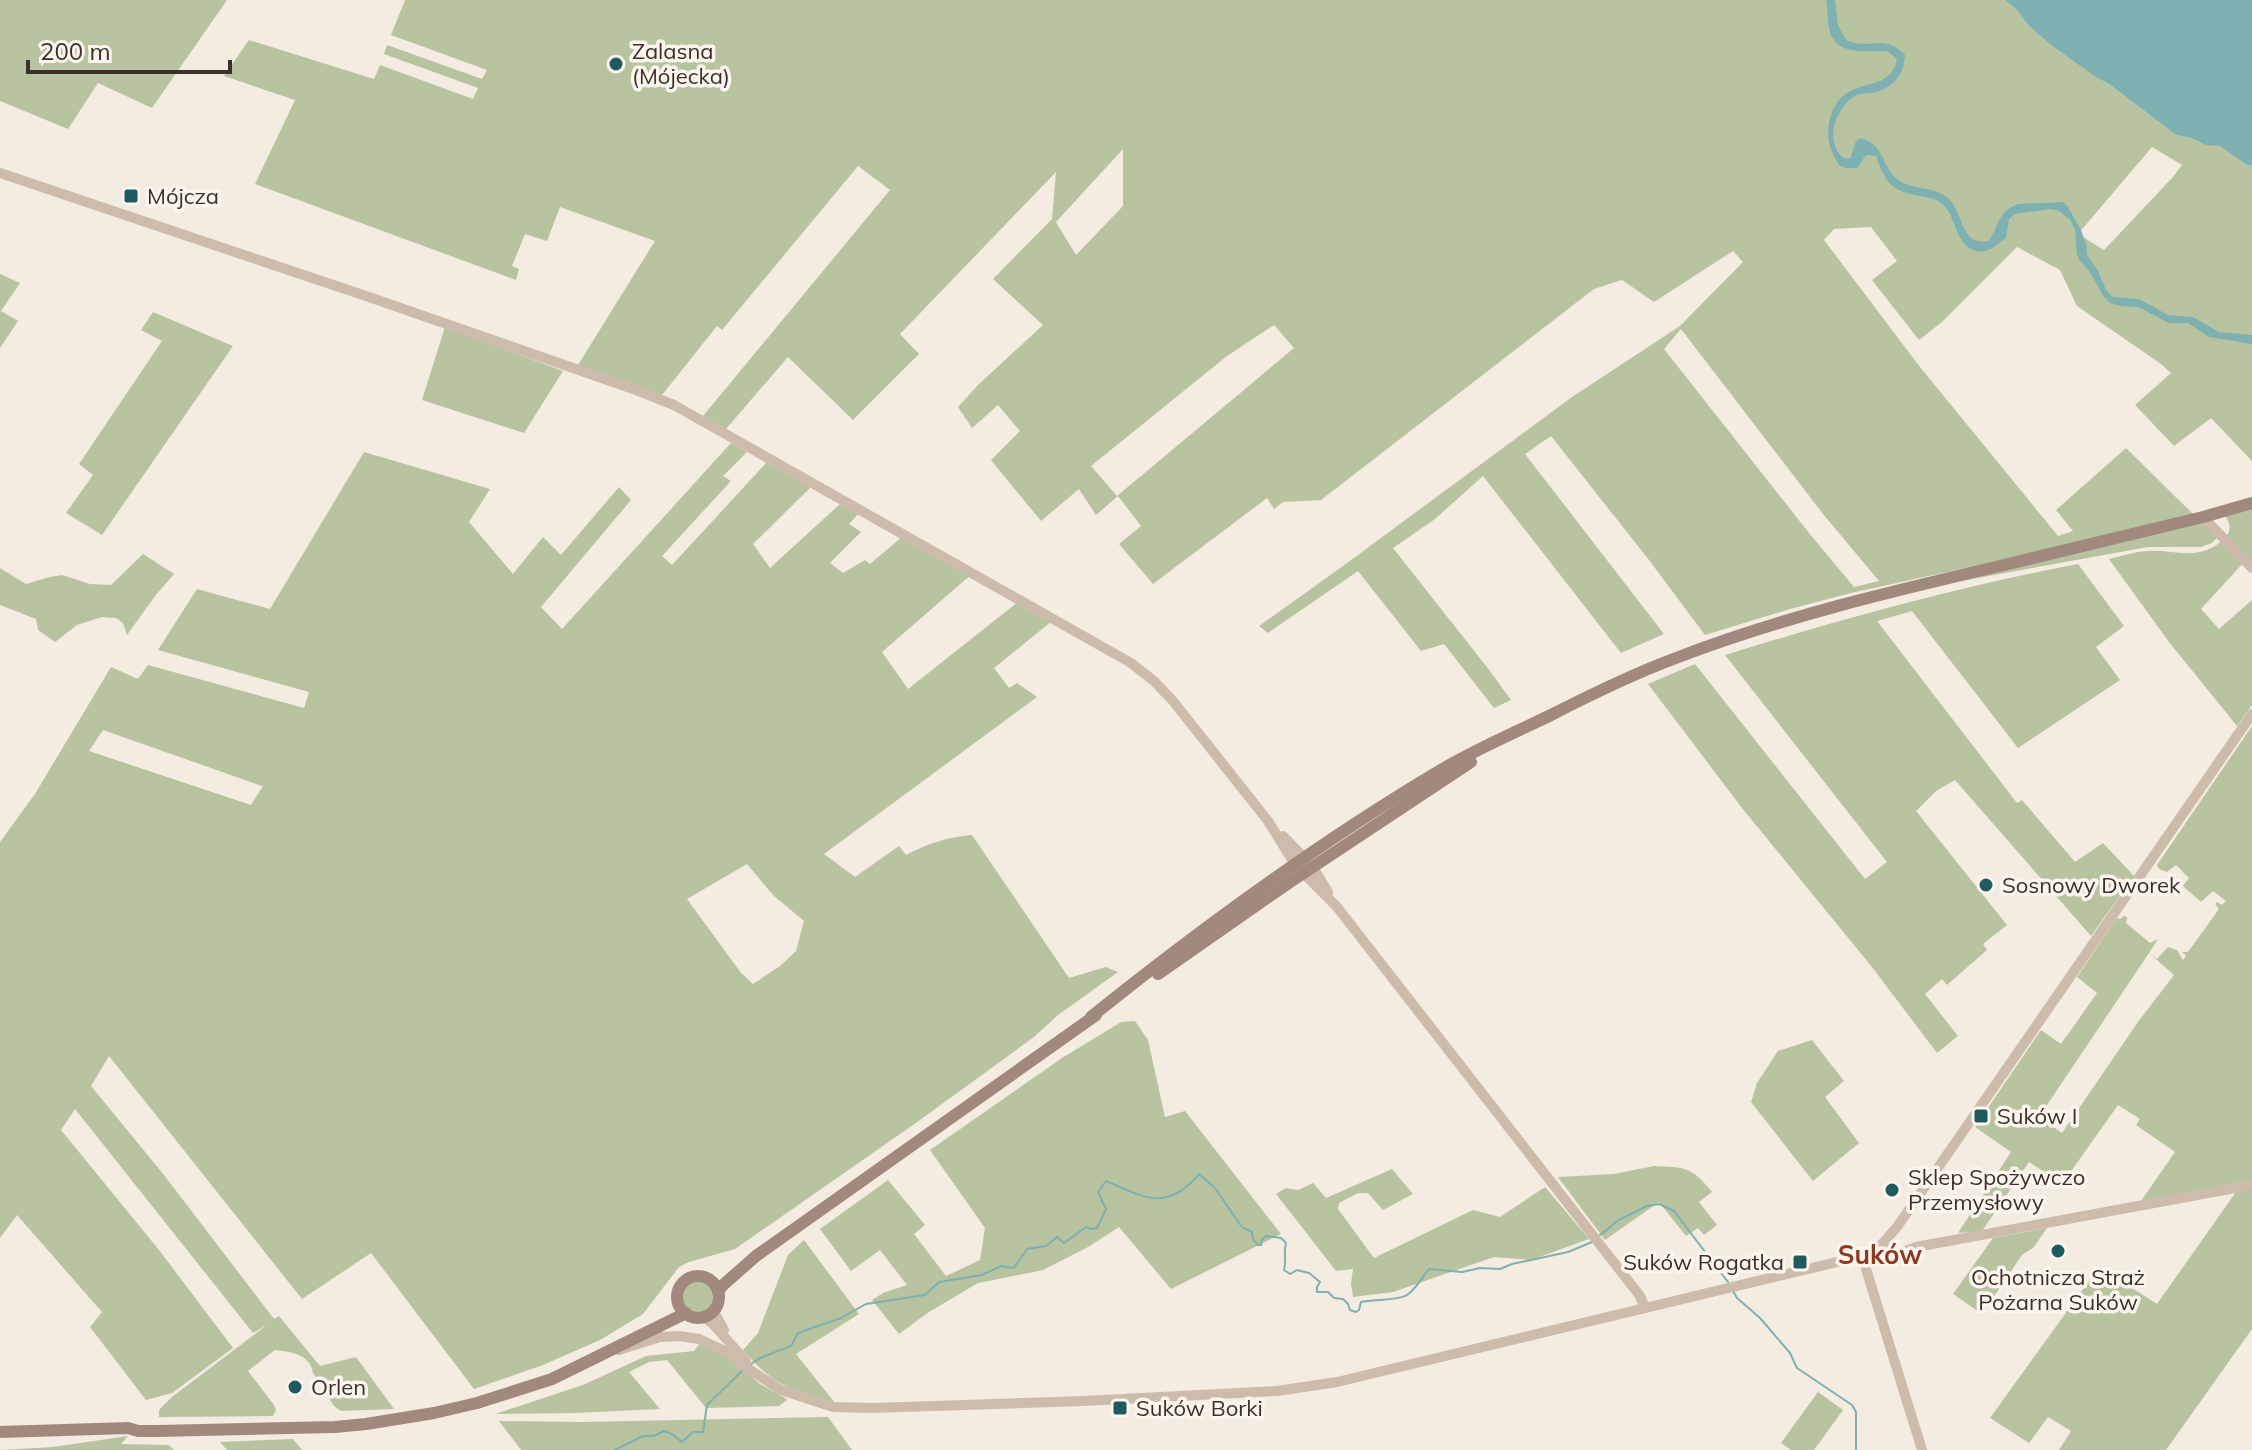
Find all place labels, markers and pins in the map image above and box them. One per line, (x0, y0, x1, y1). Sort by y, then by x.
place label: Zalasna (Mójecka) (632, 37, 730, 90)
marker: Zalasna (Mójecka) (607, 55, 625, 73)
place label: Mójcza (147, 182, 219, 210)
marker: Mójcza (122, 187, 140, 205)
place label: Sosnowy Dworek (2002, 871, 2181, 899)
marker: Sosnowy Dworek (1977, 876, 1995, 894)
place label: Suków I (1997, 1102, 2077, 1130)
marker: Suków I (1972, 1107, 1990, 1125)
place label: Sklep Spożywczo Przemysłowy (1908, 1163, 2085, 1216)
marker: Sklep Spożywczo Przemysłowy (1883, 1181, 1901, 1199)
marker: Ochotnicza Straż Pożarna Suków (2049, 1242, 2067, 1260)
place label: Suków Rogatka (1623, 1248, 1784, 1276)
marker: Suków Rogatka (1791, 1253, 1809, 1271)
place label: Ochotnicza Straż Pożarna Suków (1971, 1263, 2145, 1316)
place label: Orlen (311, 1373, 366, 1401)
marker: Orlen (286, 1378, 304, 1396)
place label: Suków Borki (1136, 1394, 1263, 1422)
marker: Suków Borki (1111, 1399, 1129, 1417)

